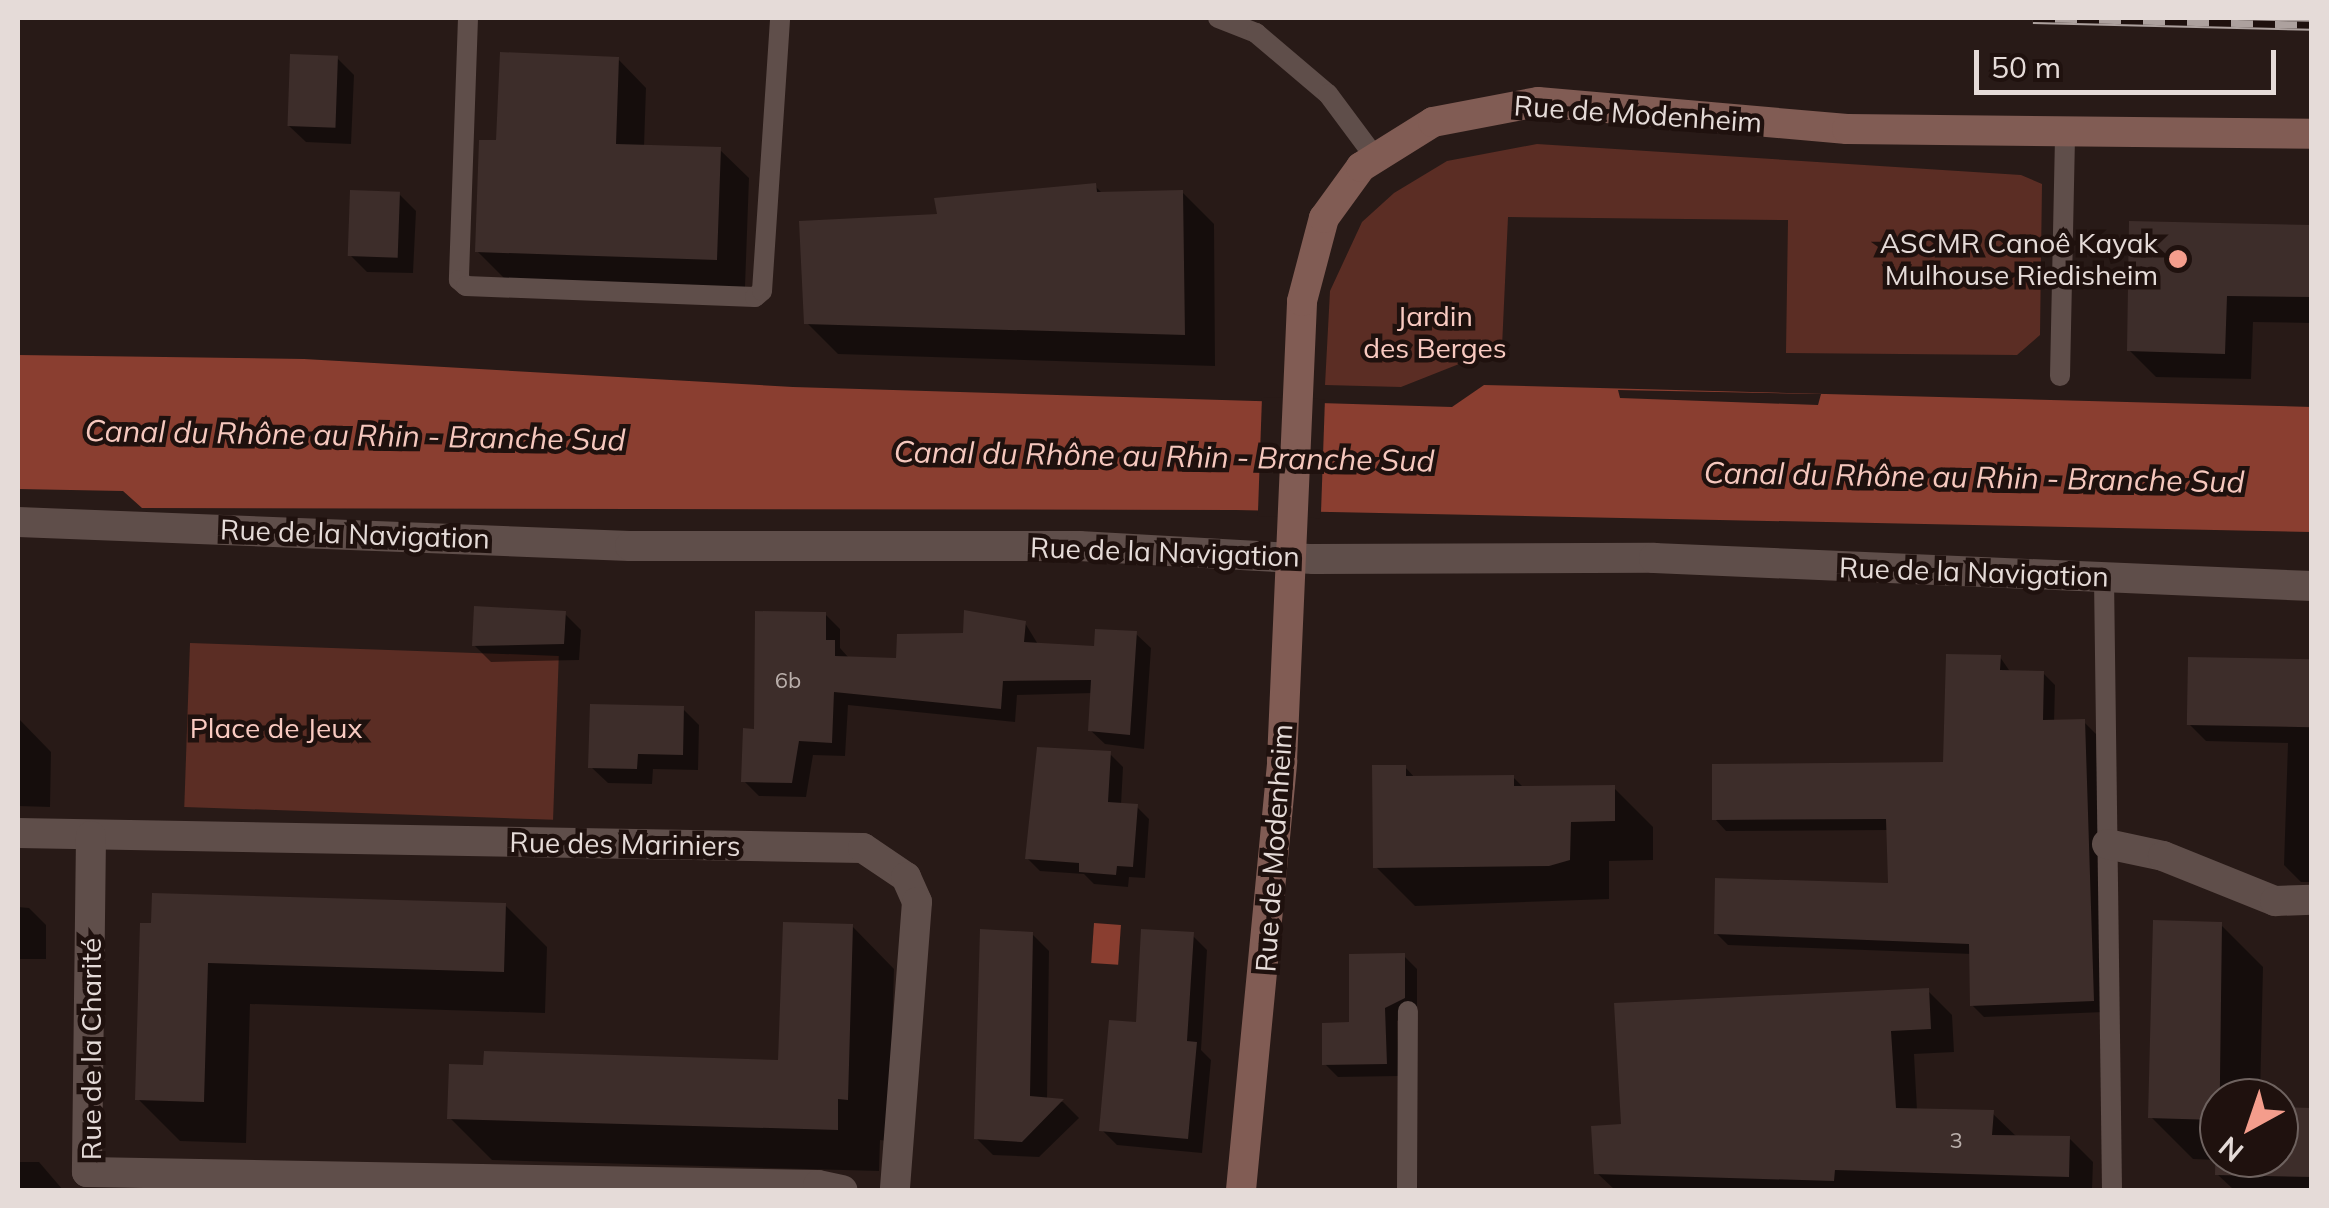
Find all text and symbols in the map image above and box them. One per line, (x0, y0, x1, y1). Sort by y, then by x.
scale bar (1979, 30, 2282, 92)
text: 50 m (1991, 48, 2061, 86)
street label: Rue de Modenheim (1513, 89, 1763, 139)
place label: ASCMR Canoê Kayak Mulhouse Riedisheim (1880, 226, 2158, 292)
marker: ASCMR Canoê Kayak Mulhouse Riedisheim (2167, 248, 2189, 270)
park label: Jardin des Berges (1363, 299, 1507, 365)
water label: Canal du Rhône au Rhin - Branche Sud (84, 412, 626, 458)
water label: Canal du Rhône au Rhin - Branche Sud (893, 433, 1435, 479)
water label: Canal du Rhône au Rhin - Branche Sud (1703, 454, 2245, 500)
street label: Rue de la Navigation (220, 513, 490, 555)
street label: Rue de la Navigation (1030, 531, 1300, 573)
street label: Rue de la Navigation (1839, 551, 2109, 593)
house number: 6b (775, 668, 801, 694)
park label: Place de Jeux (190, 711, 362, 745)
street label: Rue de Modenheim (1249, 723, 1299, 973)
street label: Rue des Mariniers (509, 825, 741, 863)
street label: Rue de la Charité (74, 938, 108, 1160)
north arrow (2199, 1078, 2299, 1178)
house number: 3 (1949, 1128, 1963, 1154)
text: N (2211, 1130, 2250, 1170)

